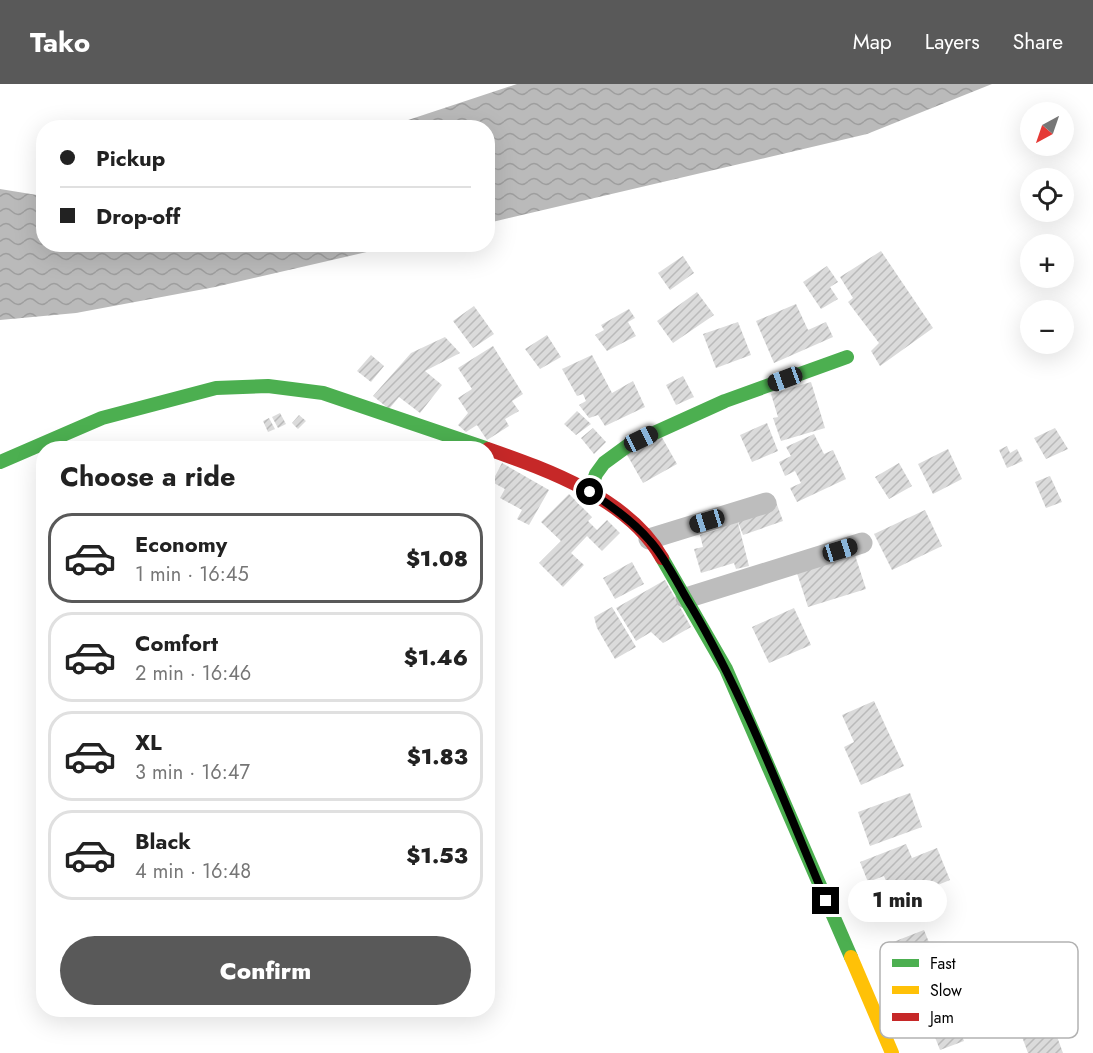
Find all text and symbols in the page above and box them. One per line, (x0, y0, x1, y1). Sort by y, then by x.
text: Tako (30, 22, 90, 63)
text: Map (853, 27, 892, 57)
text: Layers (925, 27, 980, 57)
text: Share (1013, 27, 1063, 57)
north arrow (1020, 102, 1074, 156)
map controls (1020, 102, 1074, 354)
text: Pickup (96, 142, 165, 174)
button: locate (1020, 168, 1074, 222)
text: Drop-off (96, 200, 180, 232)
button: + (1020, 234, 1074, 288)
button: − (1020, 300, 1074, 354)
car (765, 364, 805, 394)
car (621, 423, 661, 455)
text: Choose a ride (60, 457, 235, 496)
route start (576, 478, 603, 505)
car (687, 507, 727, 535)
text: Economy (135, 528, 227, 560)
icon: car (63, 531, 117, 585)
car (820, 536, 860, 564)
text: $1.08 (406, 542, 468, 574)
text: 1 min · 16:45 (135, 560, 249, 589)
text: Comfort (135, 627, 218, 659)
icon: car (63, 630, 117, 684)
text: $1.46 (404, 641, 468, 673)
text: 2 min · 16:46 (135, 659, 251, 688)
text: XL (135, 726, 162, 758)
icon: car (63, 729, 117, 783)
text: $1.83 (407, 740, 468, 772)
text: 3 min · 16:47 (135, 758, 250, 787)
text: Black (135, 825, 191, 857)
icon: car (63, 828, 117, 882)
text: $1.53 (406, 839, 468, 871)
text: 4 min · 16:48 (135, 857, 251, 886)
callout: 1 min (847, 880, 946, 922)
text: 1 min (872, 886, 923, 915)
route end (812, 887, 839, 914)
button: Confirm (60, 936, 471, 1005)
legend (880, 942, 1078, 1038)
text: Fast (930, 952, 956, 975)
text: Slow (930, 979, 962, 1002)
text: Jam (928, 1006, 954, 1029)

